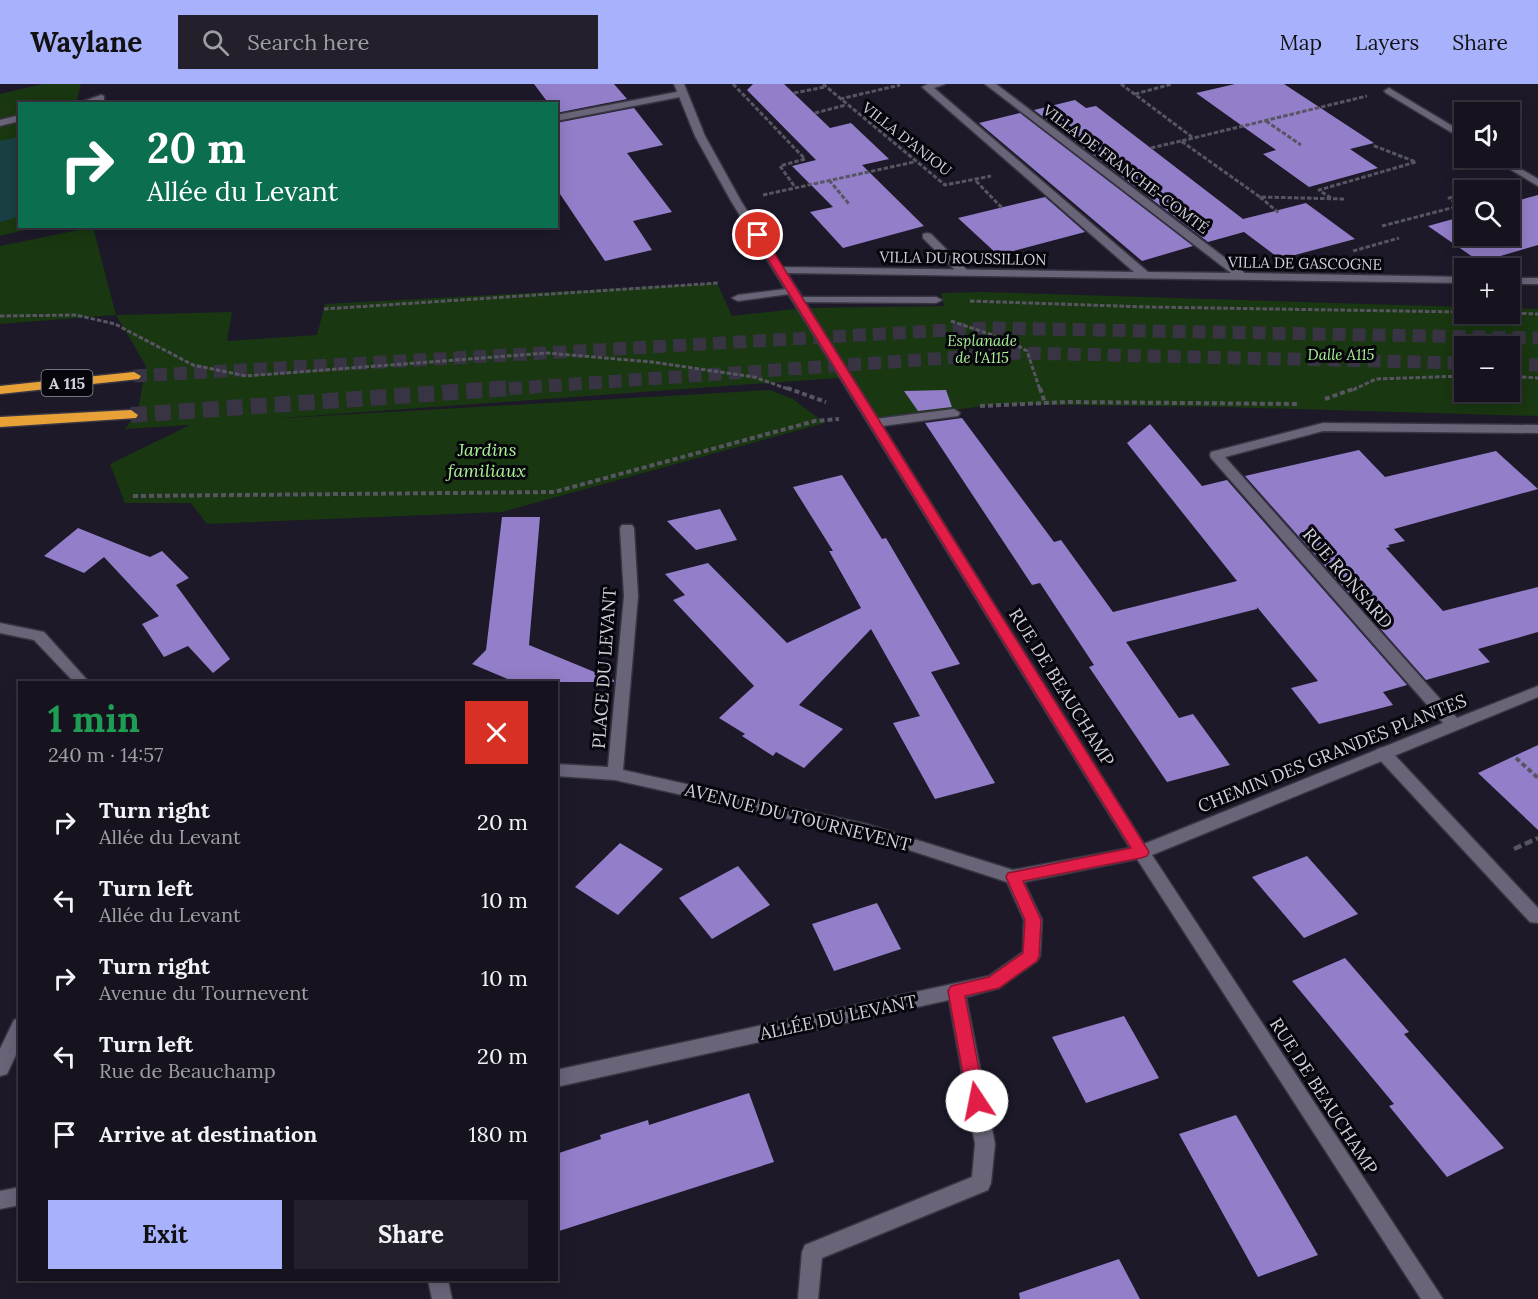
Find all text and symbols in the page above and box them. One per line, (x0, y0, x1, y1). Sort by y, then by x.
search box (178, 15, 598, 69)
text: Waylane (30, 24, 142, 60)
icon: search (199, 26, 232, 59)
text: Search here (247, 28, 370, 56)
text: Map (1279, 29, 1322, 56)
text: Layers (1355, 29, 1419, 56)
text: Share (1452, 29, 1508, 56)
street label: VILLA D'ANJOU (858, 97, 956, 180)
street label: VILLA DE FRANCHE-COMTÉ (1039, 100, 1213, 238)
map controls (1454, 102, 1520, 402)
button: sound (1454, 102, 1520, 168)
text: 20 m (147, 121, 246, 175)
icon: right (48, 126, 126, 204)
text: Allée du Levant (147, 174, 338, 208)
button: search (1454, 180, 1520, 246)
pin (732, 209, 783, 260)
icon: arrive (741, 218, 774, 251)
street label: VILLA DU ROUSSILLON (878, 247, 1047, 269)
street label: VILLA DE GASCOGNE (1227, 252, 1382, 274)
button: + (1454, 258, 1520, 324)
park label: Esplanade de l'A115 (947, 331, 1017, 367)
button: − (1454, 336, 1520, 402)
park label: Dalle A115 (1308, 345, 1375, 364)
road number: A 115 (42, 370, 92, 396)
park label: Jardins familiaux (445, 438, 526, 482)
street label: RUE RONSARD (1298, 523, 1398, 633)
street label: PLACE DU LEVANT (587, 586, 621, 750)
street label: RUE DE BEAUCHAMP (1004, 604, 1120, 770)
street label: CHEMIN DES GRANDES PLANTES (1194, 688, 1470, 818)
text: 1 min (48, 696, 140, 742)
button: close (465, 701, 528, 764)
text: 240 m · 14:57 (48, 742, 163, 767)
street label: AVENUE DU TOURNEVENT (682, 778, 914, 856)
text: Turn right (99, 796, 210, 824)
icon: right (48, 806, 81, 839)
text: 20 m (477, 808, 528, 836)
text: Allée du Levant (99, 824, 241, 849)
text: Turn left (99, 874, 193, 902)
icon: left (48, 884, 81, 917)
text: 10 m (481, 886, 528, 914)
text: Allée du Levant (99, 902, 241, 927)
text: Turn right (99, 952, 210, 980)
icon: right (48, 962, 81, 995)
text: 10 m (481, 964, 528, 992)
text: Avenue du Tournevent (99, 980, 309, 1005)
street label: ALLÉE DU LEVANT (756, 989, 919, 1045)
street label: RUE DE BEAUCHAMP (1265, 1014, 1383, 1179)
text: Turn left (99, 1030, 193, 1058)
icon: left (48, 1040, 81, 1073)
text: 20 m (477, 1042, 528, 1070)
text: Rue de Beauchamp (99, 1058, 276, 1083)
position arrow (945, 1069, 1009, 1133)
icon: arrive (48, 1118, 81, 1151)
text: Arrive at destination (99, 1120, 317, 1148)
text: 180 m (469, 1120, 528, 1148)
button: Exit (48, 1200, 282, 1269)
button: Share (294, 1200, 528, 1269)

